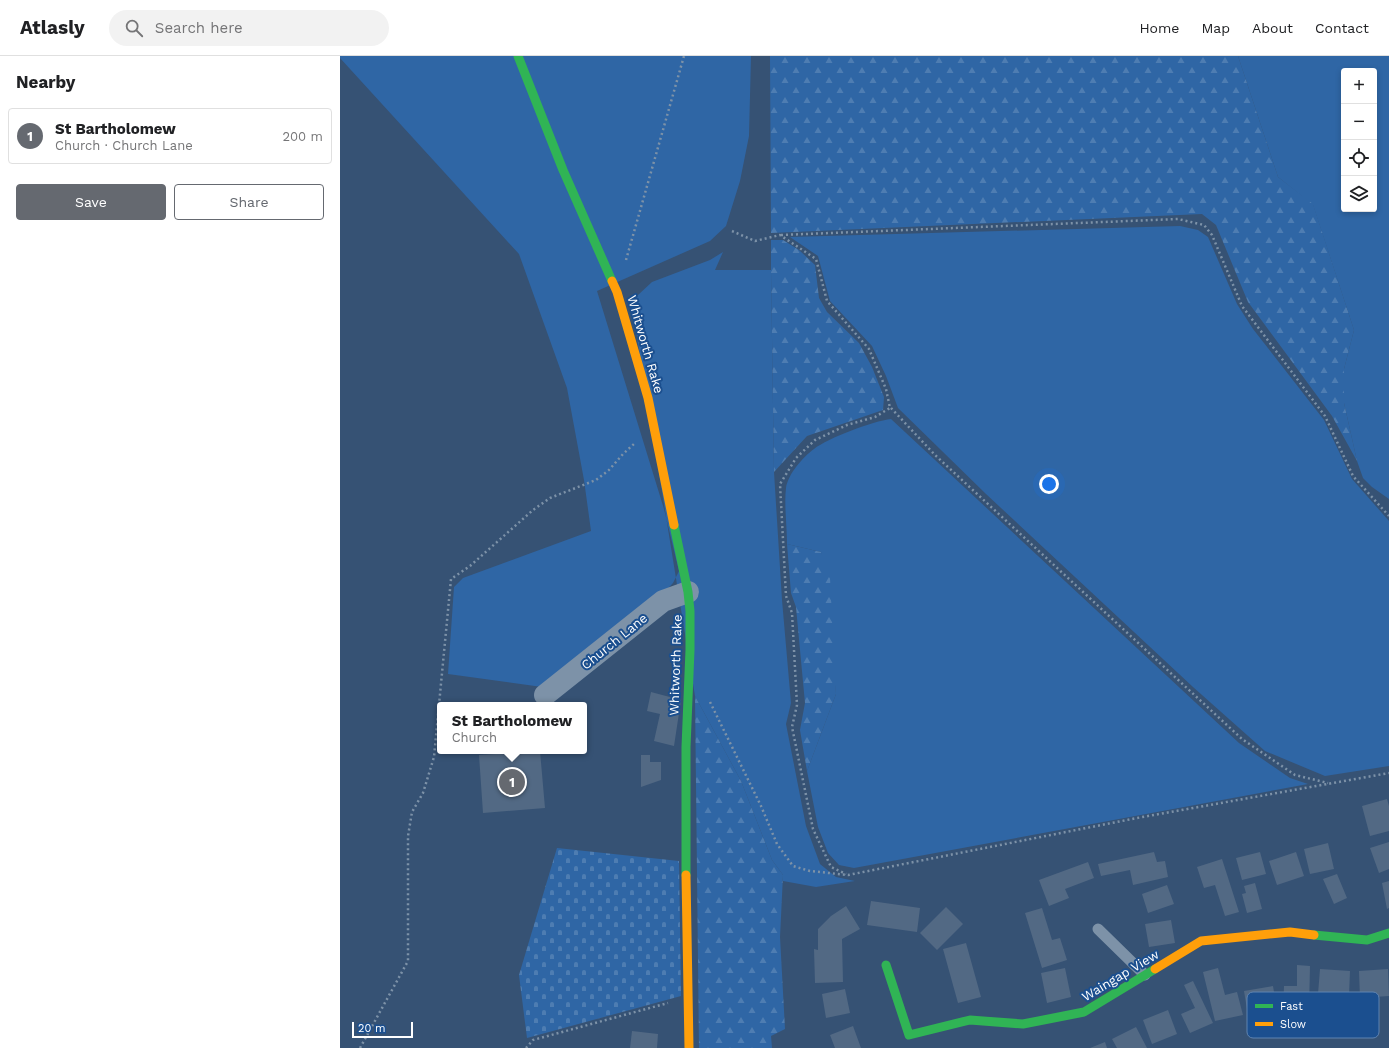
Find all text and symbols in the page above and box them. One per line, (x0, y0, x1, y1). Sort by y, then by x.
search box (109, 10, 389, 46)
text: Atlasly (20, 16, 85, 39)
icon: search (123, 17, 145, 39)
text: Search here (155, 19, 243, 37)
text: Home (1139, 20, 1179, 36)
text: Map (1201, 20, 1230, 36)
text: About (1252, 20, 1293, 36)
text: Contact (1315, 20, 1369, 36)
map controls (1341, 68, 1377, 212)
button: + (1341, 68, 1377, 104)
text: Nearby (16, 72, 75, 92)
button: − (1341, 104, 1377, 140)
text: St Bartholomew (55, 120, 176, 138)
text: 1 (27, 129, 33, 144)
text: 200 m (282, 129, 323, 144)
text: Church · Church Lane (55, 138, 193, 153)
button: locate (1341, 140, 1377, 176)
button: layers (1341, 176, 1377, 212)
button: Save (16, 184, 166, 220)
button: Share (174, 184, 324, 220)
street label: Whitworth Rake (624, 293, 667, 395)
your location (1039, 474, 1059, 494)
street label: Church Lane (578, 610, 650, 673)
street label: Whitworth Rake (666, 614, 685, 716)
popup (437, 702, 587, 754)
text: St Bartholomew (452, 712, 572, 730)
text: Church (452, 730, 497, 745)
pin: 1 (499, 767, 525, 797)
street label: Waingap View (1079, 946, 1162, 1004)
legend (1247, 992, 1379, 1038)
text: Fast (1280, 1000, 1303, 1013)
text: Slow (1280, 1018, 1306, 1031)
scale bar (352, 1020, 413, 1039)
text: 20 m (358, 1022, 386, 1035)

